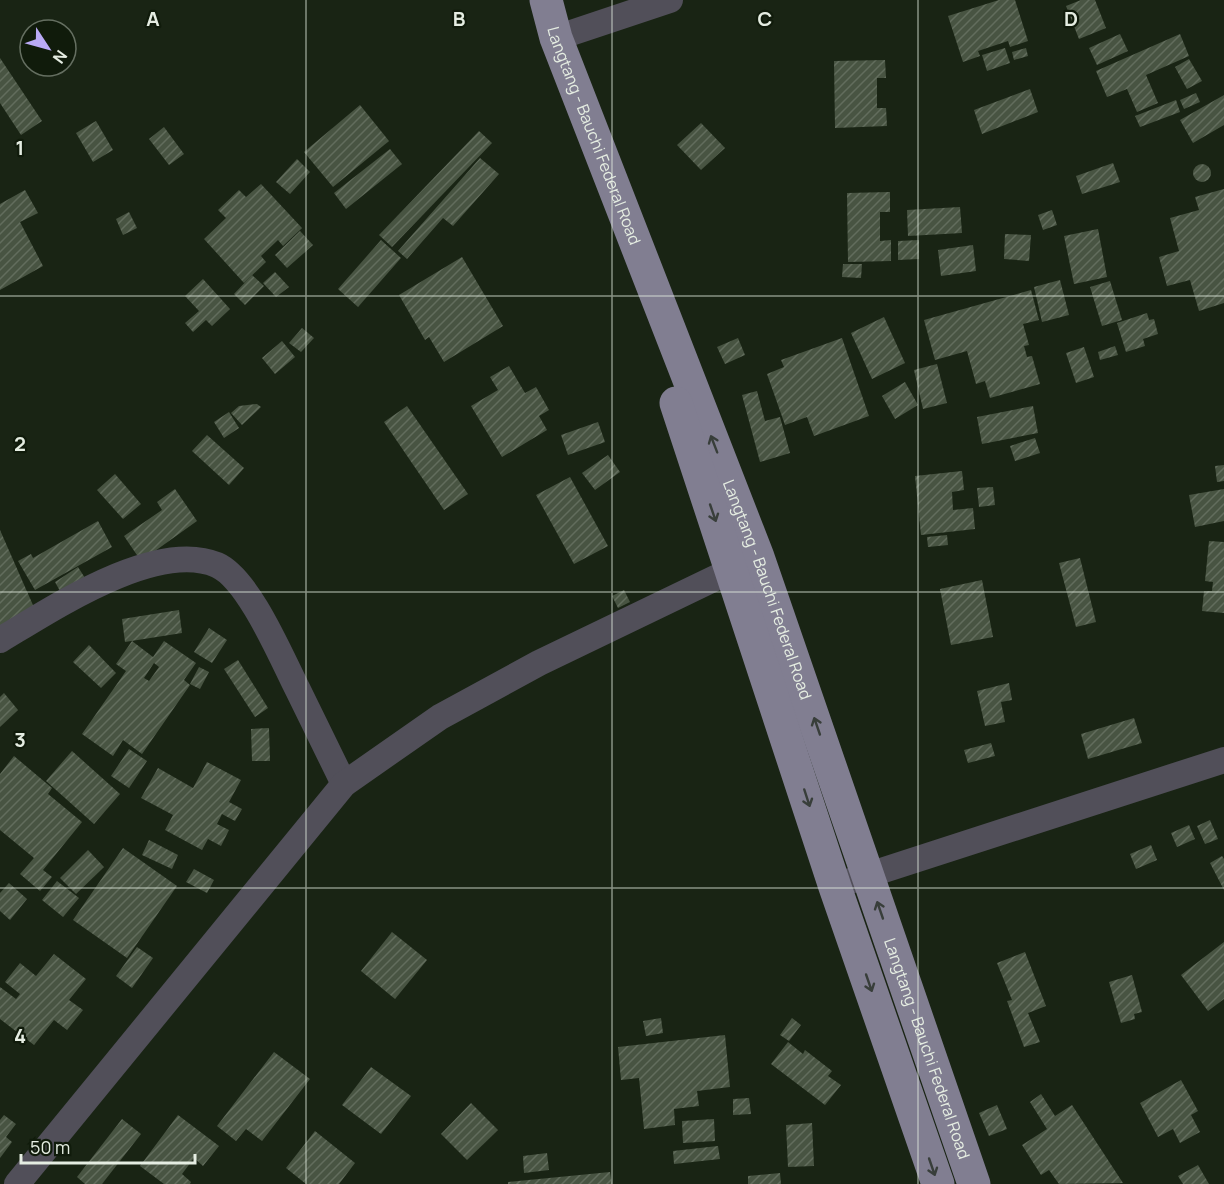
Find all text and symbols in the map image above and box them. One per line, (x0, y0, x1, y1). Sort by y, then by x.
text: A (146, 5, 160, 32)
text: B (453, 5, 466, 32)
text: C (758, 5, 772, 32)
text: D (1064, 5, 1078, 32)
north arrow (18, 18, 78, 78)
street label: Langtang - Bauchi Federal Road (542, 24, 646, 248)
text: N (48, 46, 72, 68)
text: 1 (16, 134, 24, 161)
text: 2 (14, 430, 26, 457)
one-way arrow (708, 435, 719, 454)
street label: Langtang - Bauchi Federal Road (718, 476, 817, 702)
one-way arrow (708, 503, 719, 522)
one-way arrow (810, 717, 821, 736)
text: 3 (14, 726, 26, 753)
one-way arrow (802, 788, 813, 807)
one-way arrow (874, 901, 885, 920)
street label: Langtang - Bauchi Federal Road (879, 935, 976, 1162)
one-way arrow (864, 973, 875, 992)
text: 4 (14, 1022, 26, 1049)
scale bar (21, 1127, 195, 1165)
text: 50 m (30, 1135, 70, 1159)
one-way arrow (928, 1158, 939, 1176)

